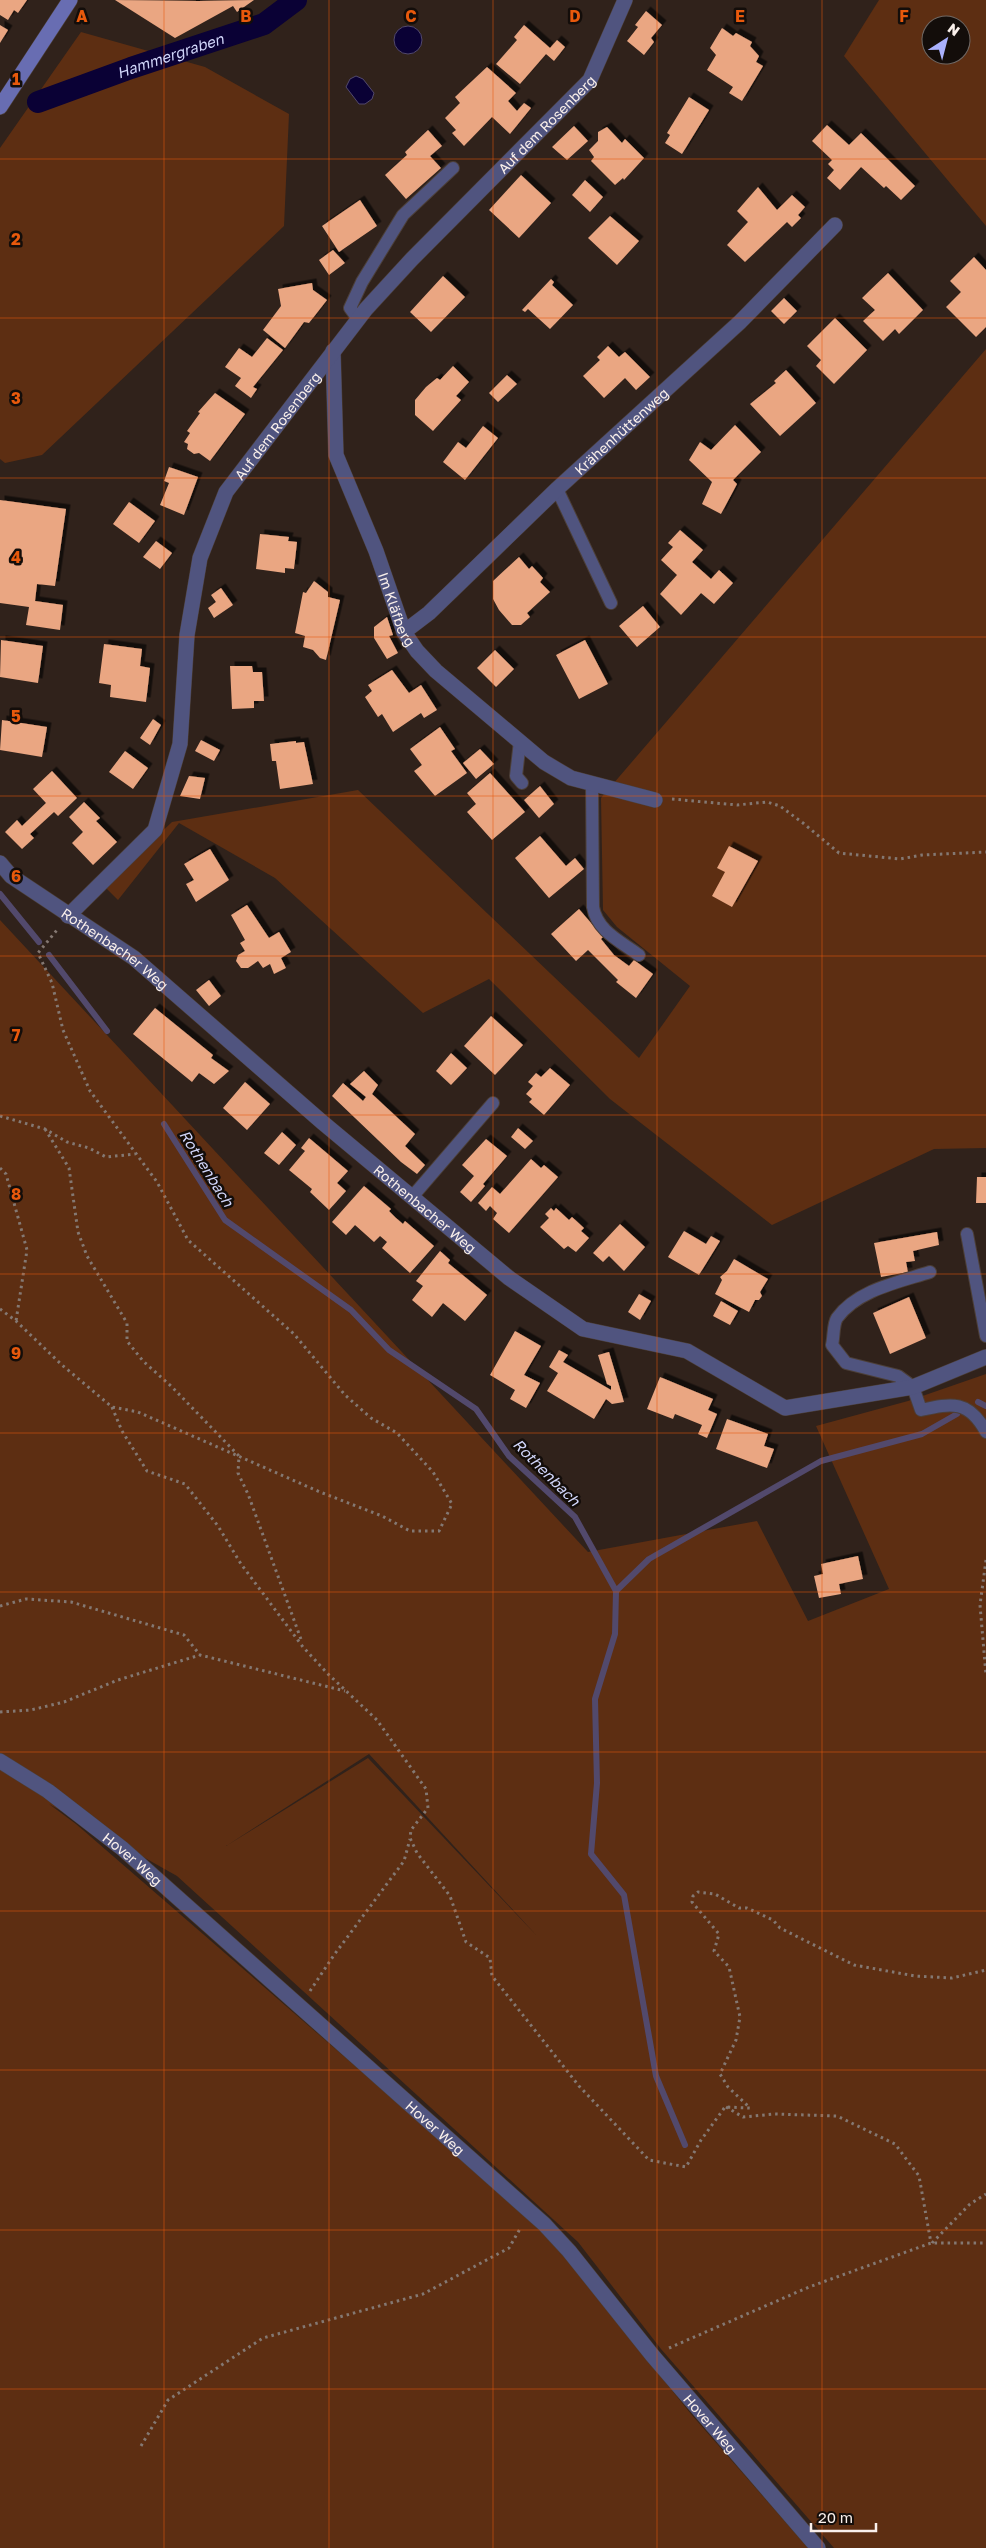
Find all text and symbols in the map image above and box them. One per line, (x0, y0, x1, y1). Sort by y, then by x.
text: A (76, 6, 88, 26)
text: B (240, 6, 252, 26)
text: C (405, 6, 417, 26)
text: D (569, 6, 581, 26)
text: E (735, 6, 745, 26)
text: F (899, 6, 909, 26)
north arrow (921, 15, 971, 65)
text: N (945, 19, 963, 39)
water label: Hammergraben (114, 29, 226, 82)
text: 1 (12, 69, 20, 89)
street label: Auf dem Rosenberg (494, 71, 599, 177)
text: 2 (11, 229, 21, 249)
street label: Auf dem Rosenberg (230, 368, 324, 483)
street label: Krähenhüttenweg (570, 384, 671, 478)
text: 3 (11, 388, 21, 408)
text: 4 (11, 547, 21, 567)
street label: Im Kläfberg (375, 570, 420, 649)
text: 5 (11, 706, 21, 726)
text: 6 (11, 866, 21, 886)
street label: Rothenbacher Weg (59, 904, 172, 993)
text: 7 (12, 1025, 21, 1045)
water label: Rothenbach (176, 1126, 238, 1210)
street label: Rothenbacher Weg (371, 1161, 480, 1256)
text: 8 (11, 1184, 21, 1204)
text: 9 (11, 1343, 21, 1363)
water label: Rothenbach (510, 1435, 585, 1510)
street label: Hover Weg (100, 1828, 166, 1889)
street label: Hover Weg (403, 2097, 469, 2158)
street label: Hover Weg (680, 2390, 741, 2456)
scale bar (811, 2500, 876, 2532)
text: 20 m (818, 2508, 853, 2526)

